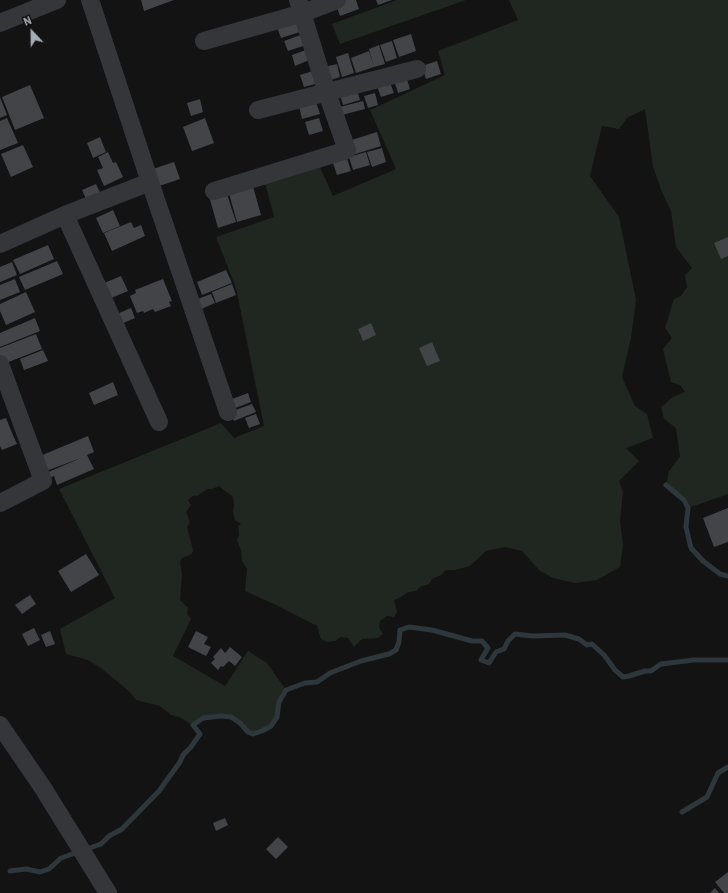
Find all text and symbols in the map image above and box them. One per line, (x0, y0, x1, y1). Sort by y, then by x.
north arrow (12, 12, 52, 52)
text: N (21, 13, 33, 28)

